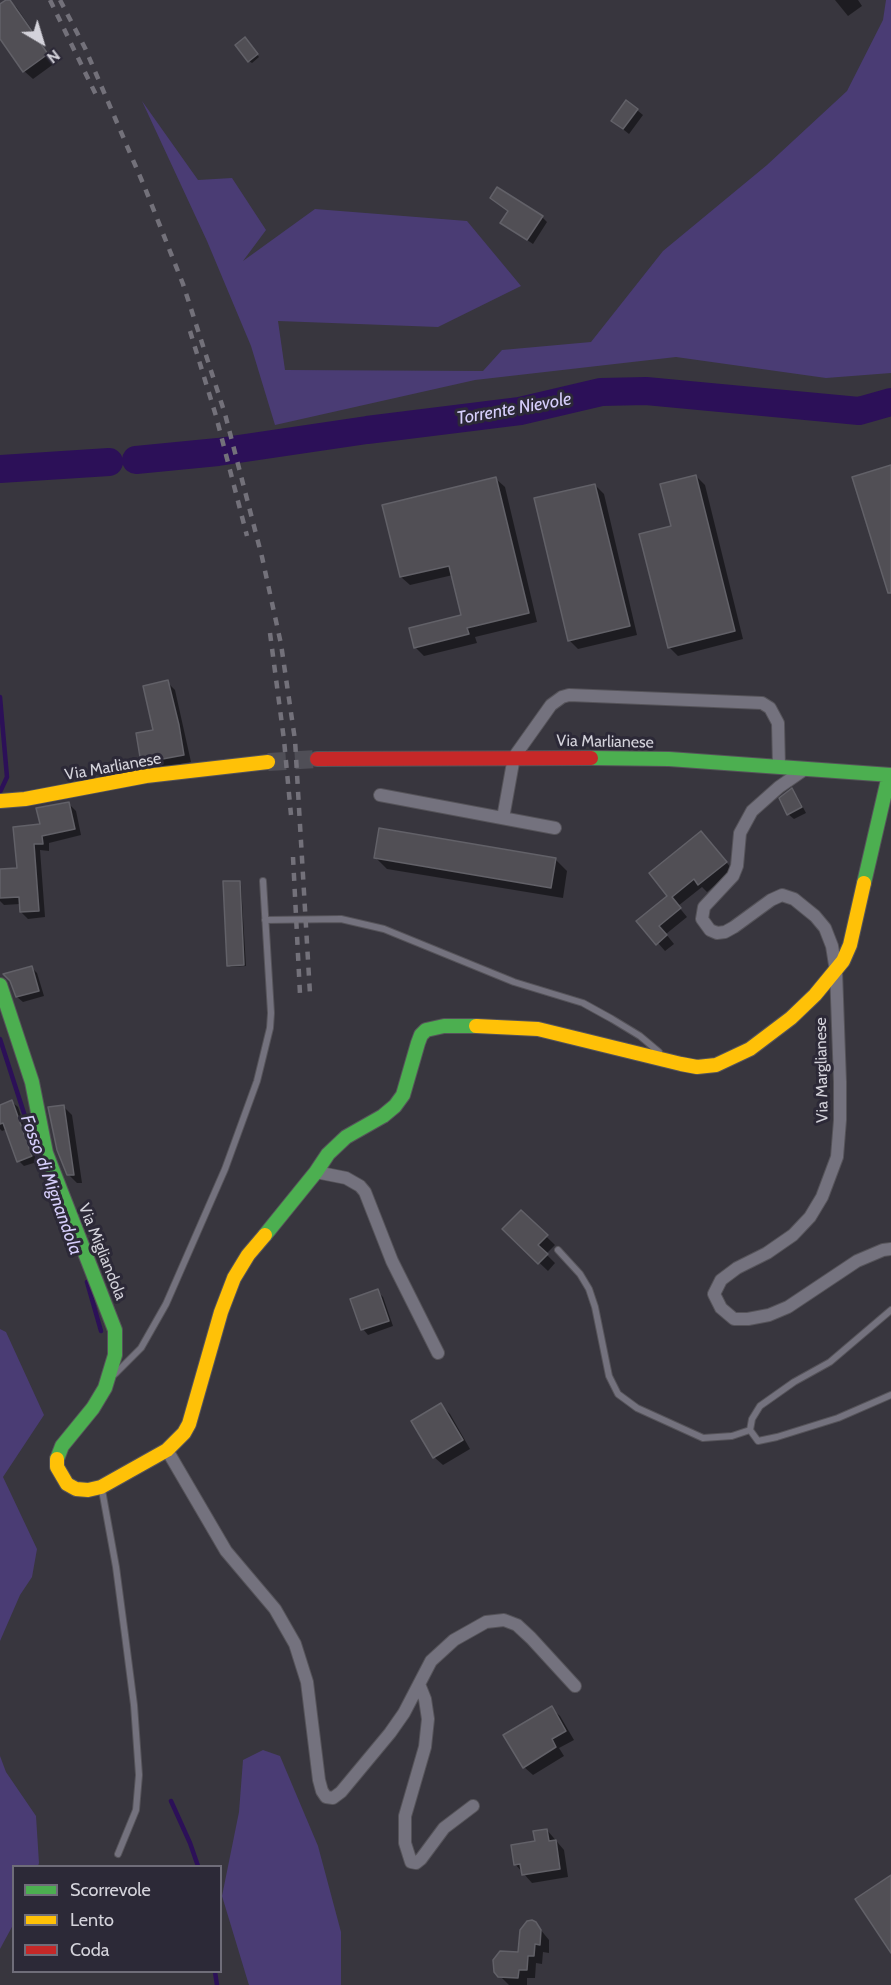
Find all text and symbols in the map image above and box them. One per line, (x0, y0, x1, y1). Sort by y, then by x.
north arrow (12, 12, 72, 72)
text: N (43, 46, 64, 68)
water label: Torrente Nievole (455, 388, 573, 430)
street label: Via Marlianese (556, 732, 654, 752)
street label: Via Marlianese (63, 749, 163, 785)
street label: Via Marglianese (811, 1017, 833, 1123)
water label: Fosso di Mignandola (16, 1112, 86, 1258)
street label: Via Migliandola (74, 1201, 130, 1303)
legend (12, 1865, 222, 1973)
text: Scorrevole (70, 1879, 151, 1901)
text: Lento (70, 1909, 114, 1931)
text: Coda (70, 1939, 109, 1961)

